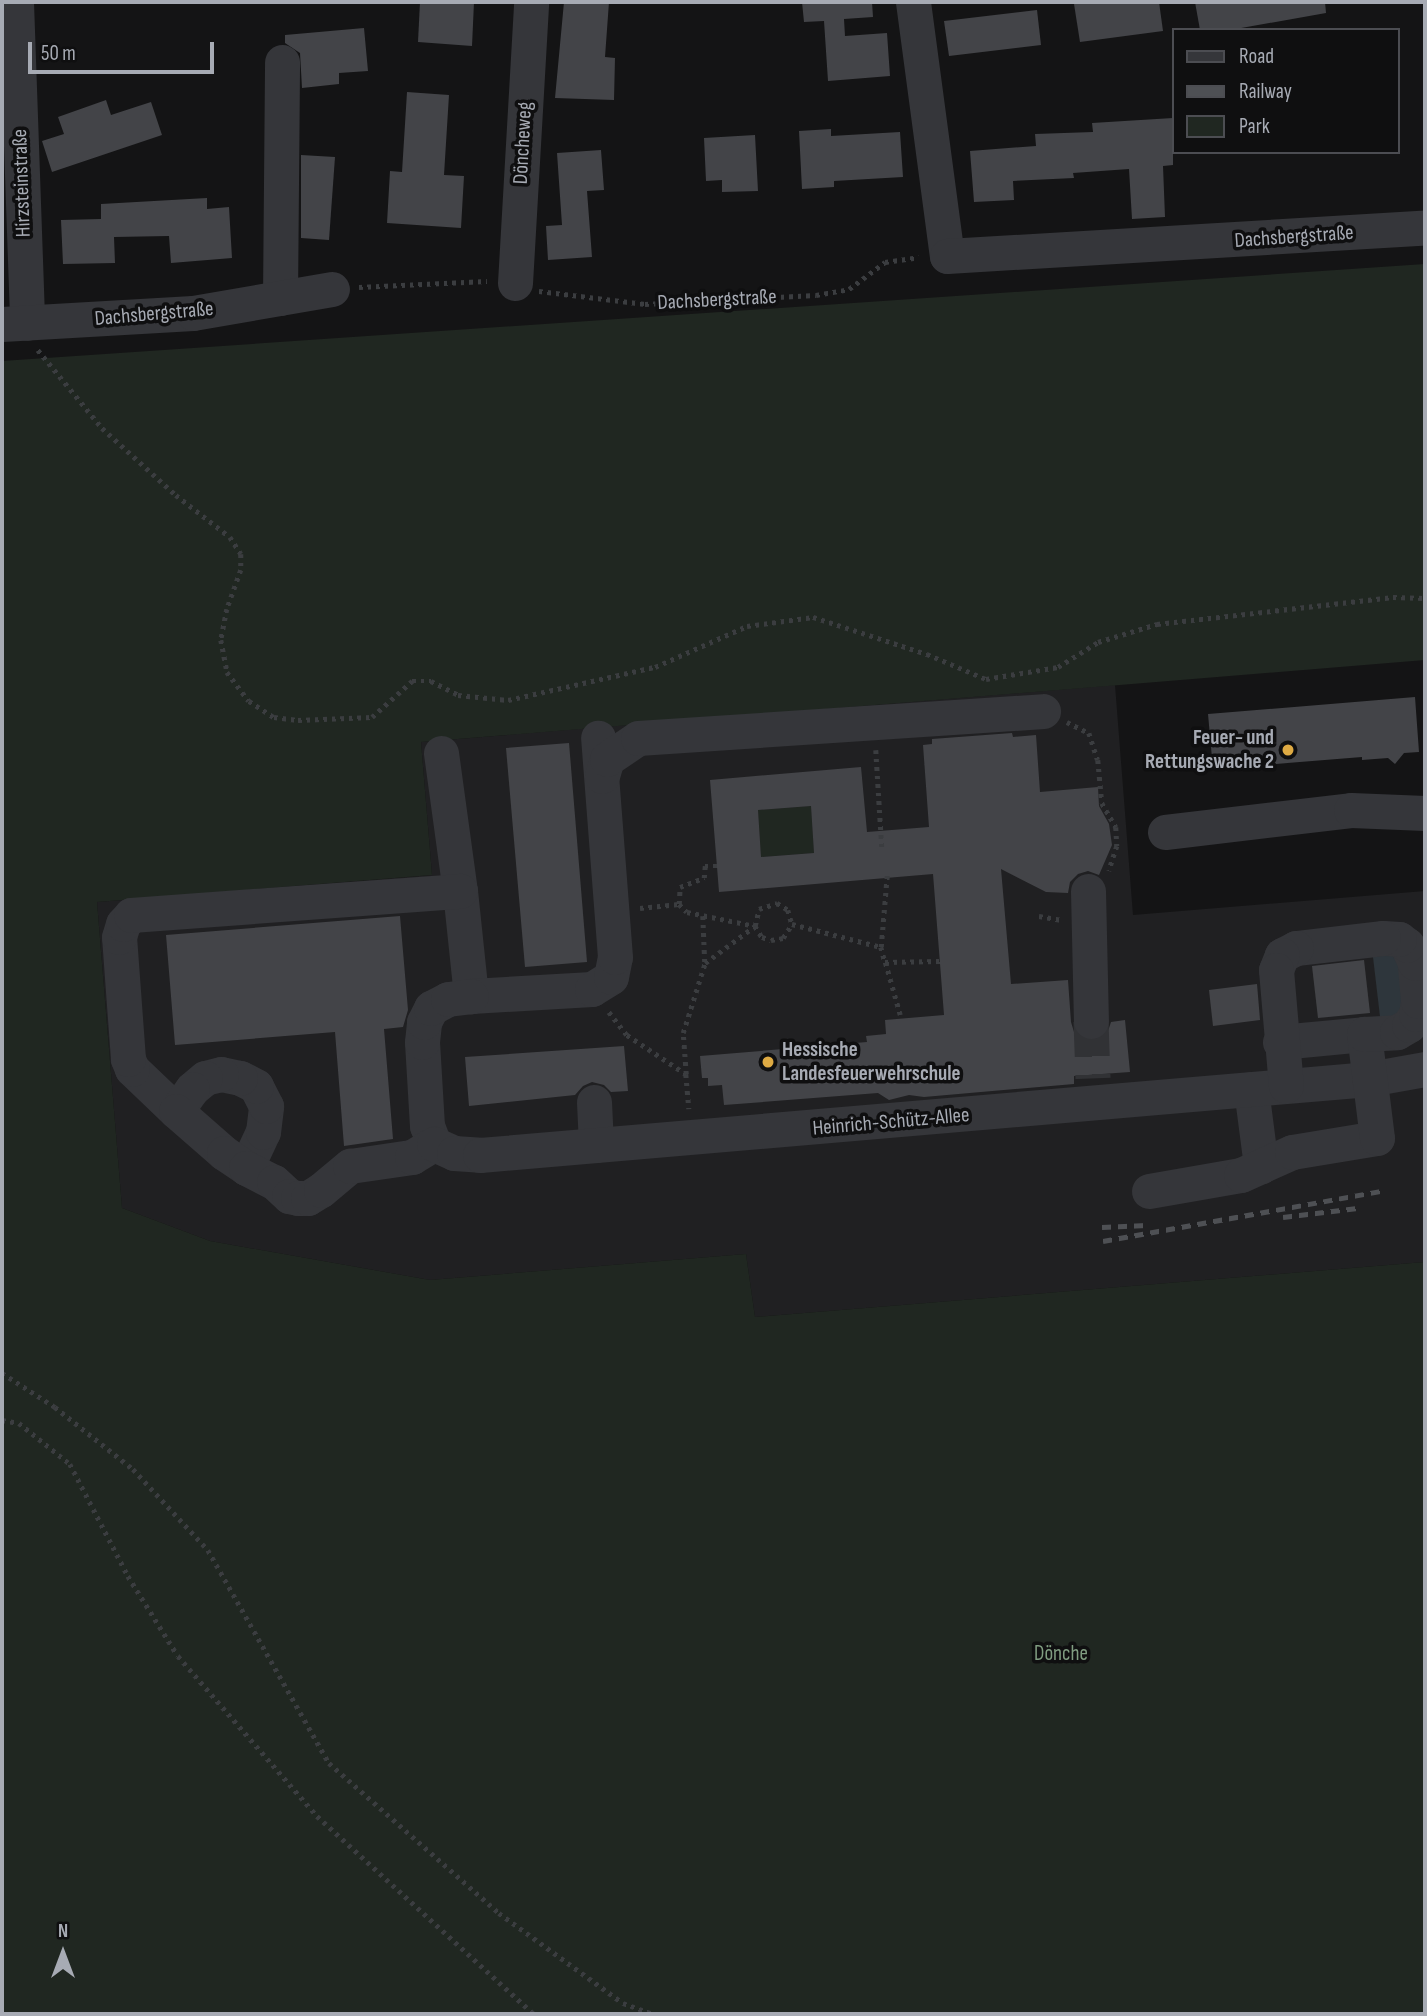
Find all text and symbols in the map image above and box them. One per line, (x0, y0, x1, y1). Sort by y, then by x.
scale bar (32, 28, 217, 72)
legend (1172, 28, 1399, 154)
text: 50 m (41, 41, 76, 66)
text: Road (1239, 44, 1274, 69)
text: Railway (1239, 79, 1292, 104)
street label: Döncheweg (508, 101, 538, 185)
text: Park (1239, 114, 1270, 139)
street label: Hirzsteinstraße (8, 128, 36, 238)
street label: Dachsbergstraße (1234, 220, 1354, 254)
street label: Dachsbergstraße (657, 284, 777, 316)
street label: Dachsbergstraße (94, 296, 214, 332)
place label: Feuer- und Rettungswache 2 (1145, 725, 1274, 775)
marker: Feuer- und Rettungswache 2 (1280, 742, 1296, 758)
place label: Hessische Landesfeuerwehrschule (782, 1037, 961, 1087)
marker: Hessische Landesfeuerwehrschule (760, 1054, 776, 1070)
street label: Heinrich-Schütz-Allee (812, 1103, 970, 1141)
park label: Dönche (1034, 1641, 1088, 1667)
north arrow (28, 1918, 98, 1988)
text: N (58, 1920, 68, 1943)

